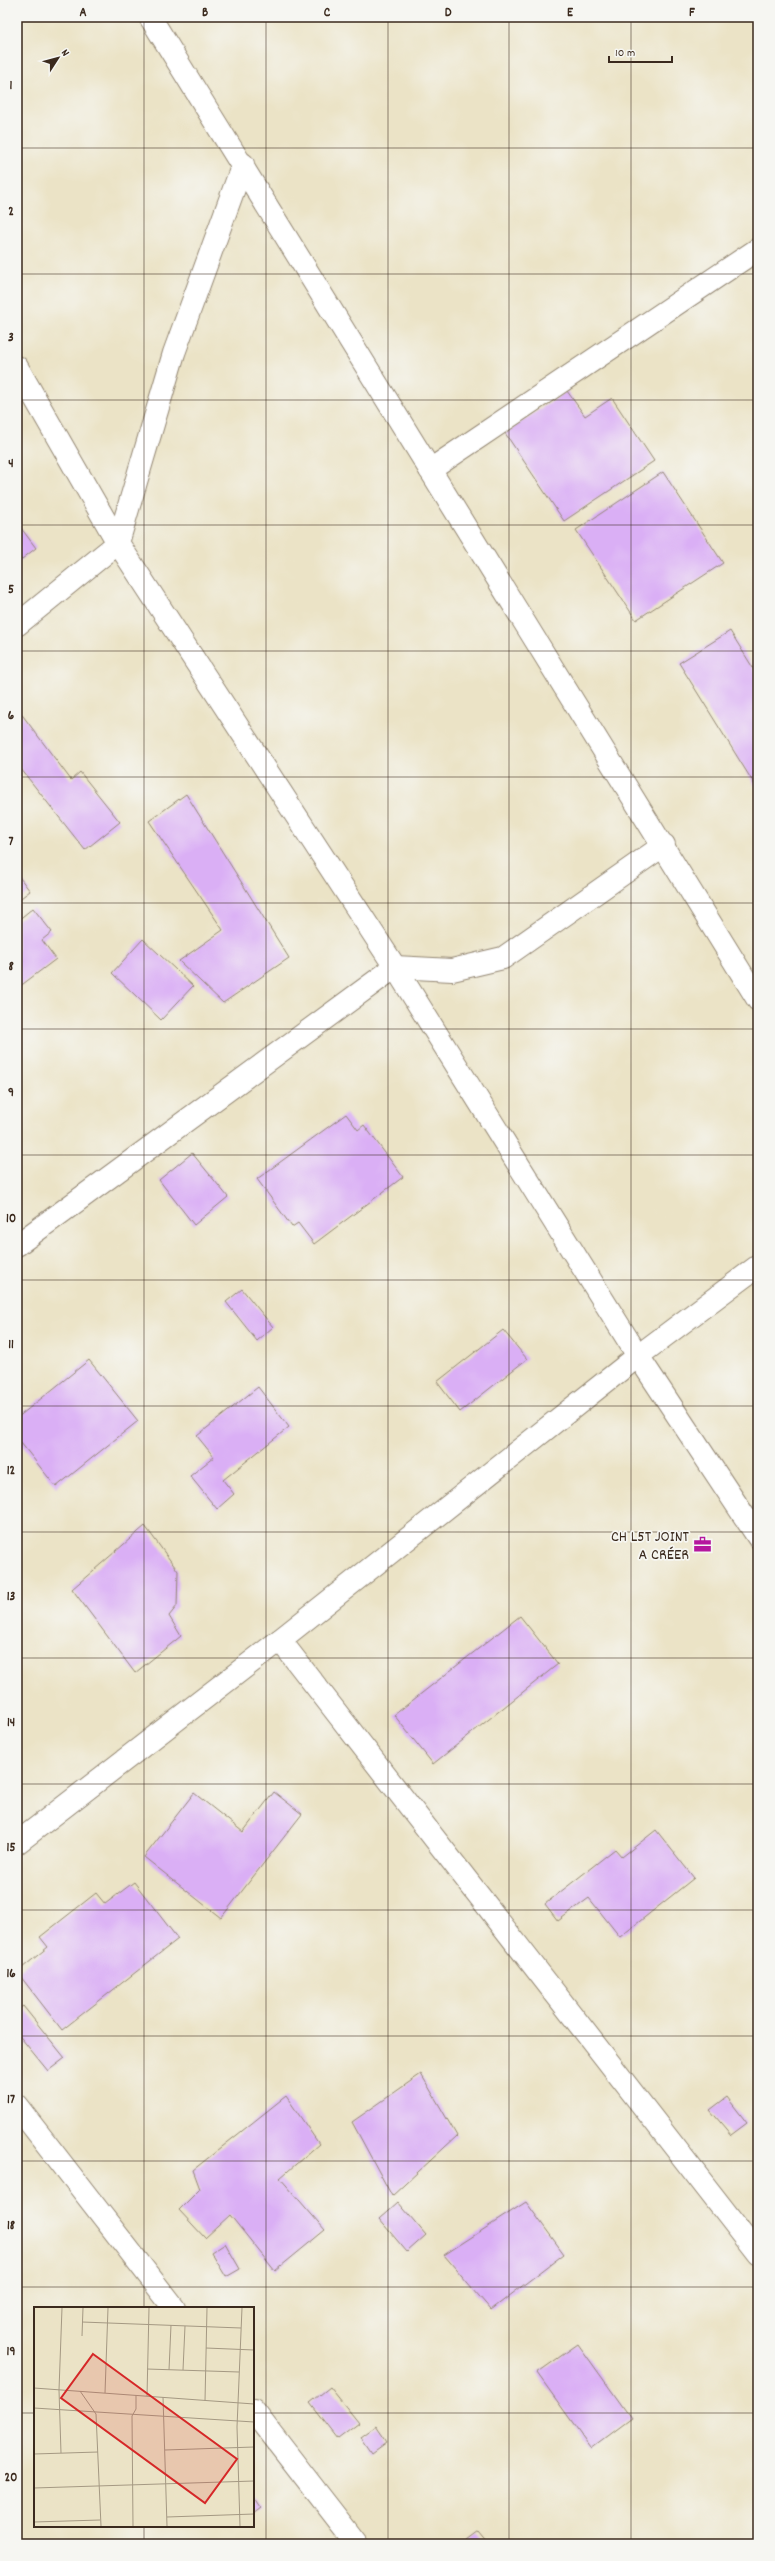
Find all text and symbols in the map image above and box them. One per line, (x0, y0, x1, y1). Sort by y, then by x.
text: A (79, 4, 87, 23)
text: B (202, 4, 208, 23)
text: C (324, 4, 331, 23)
text: D (445, 4, 452, 23)
text: E (567, 4, 574, 23)
text: F (689, 4, 695, 23)
north arrow (38, 38, 78, 78)
scale bar (609, 38, 672, 64)
text: 10 m (615, 45, 635, 62)
text: N (56, 46, 73, 61)
text: 1 (10, 77, 13, 96)
text: 2 (8, 203, 14, 222)
text: 3 (8, 329, 14, 348)
text: 4 (8, 455, 14, 474)
text: 5 (8, 581, 14, 600)
text: 6 (8, 707, 15, 726)
text: 7 (9, 833, 14, 852)
text: 8 (8, 958, 14, 977)
text: 9 (8, 1084, 14, 1103)
text: 10 (6, 1210, 16, 1229)
text: 11 (8, 1336, 14, 1355)
text: 12 (7, 1462, 16, 1481)
place label: CH L5T JOINT A CRÉER (611, 1526, 690, 1567)
office icon: CH L5T JOINT A CRÉER (692, 1534, 712, 1554)
text: 13 (7, 1588, 16, 1607)
text: 14 (7, 1714, 15, 1733)
text: 15 (7, 1839, 15, 1858)
text: 16 (6, 1965, 16, 1984)
text: 17 (7, 2091, 15, 2110)
text: 18 (7, 2217, 15, 2236)
inset map (34, 2307, 254, 2527)
text: 19 (7, 2343, 15, 2362)
text: 20 (5, 2469, 17, 2488)

